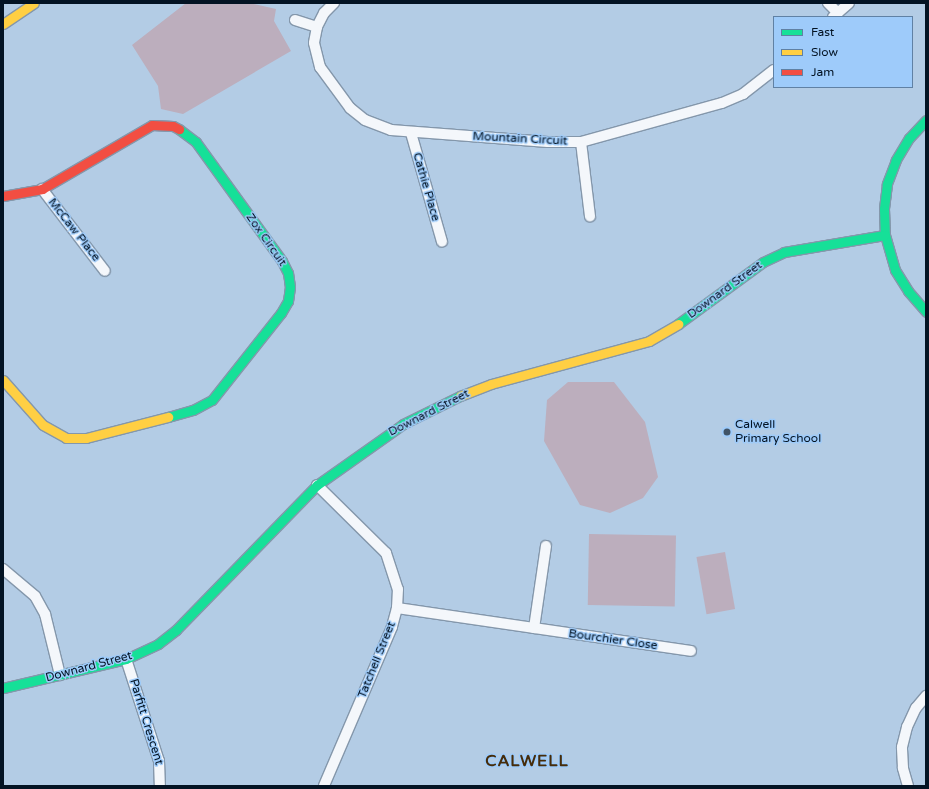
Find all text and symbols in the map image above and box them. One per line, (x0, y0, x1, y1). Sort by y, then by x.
legend (773, 16, 913, 88)
text: Fast (811, 25, 834, 39)
text: Slow (811, 45, 838, 59)
text: Jam (811, 65, 834, 79)
street label: Mountain Circuit (472, 129, 568, 149)
street label: Cathie Place (409, 151, 443, 223)
street label: McCaw Place (45, 196, 103, 264)
street label: Zox Circuit (242, 211, 290, 269)
street label: Downard Street (685, 258, 765, 322)
street label: Downard Street (386, 386, 472, 440)
place label: Calwell Primary School (735, 418, 821, 446)
marker: Calwell Primary School (722, 427, 732, 437)
street label: Tatchell Street (355, 620, 399, 700)
street label: Bourchier Close (568, 627, 658, 653)
street label: Downard Street (44, 649, 134, 685)
street label: Parfitt Crescent (126, 677, 166, 767)
district label: CALWELL (485, 751, 569, 771)

